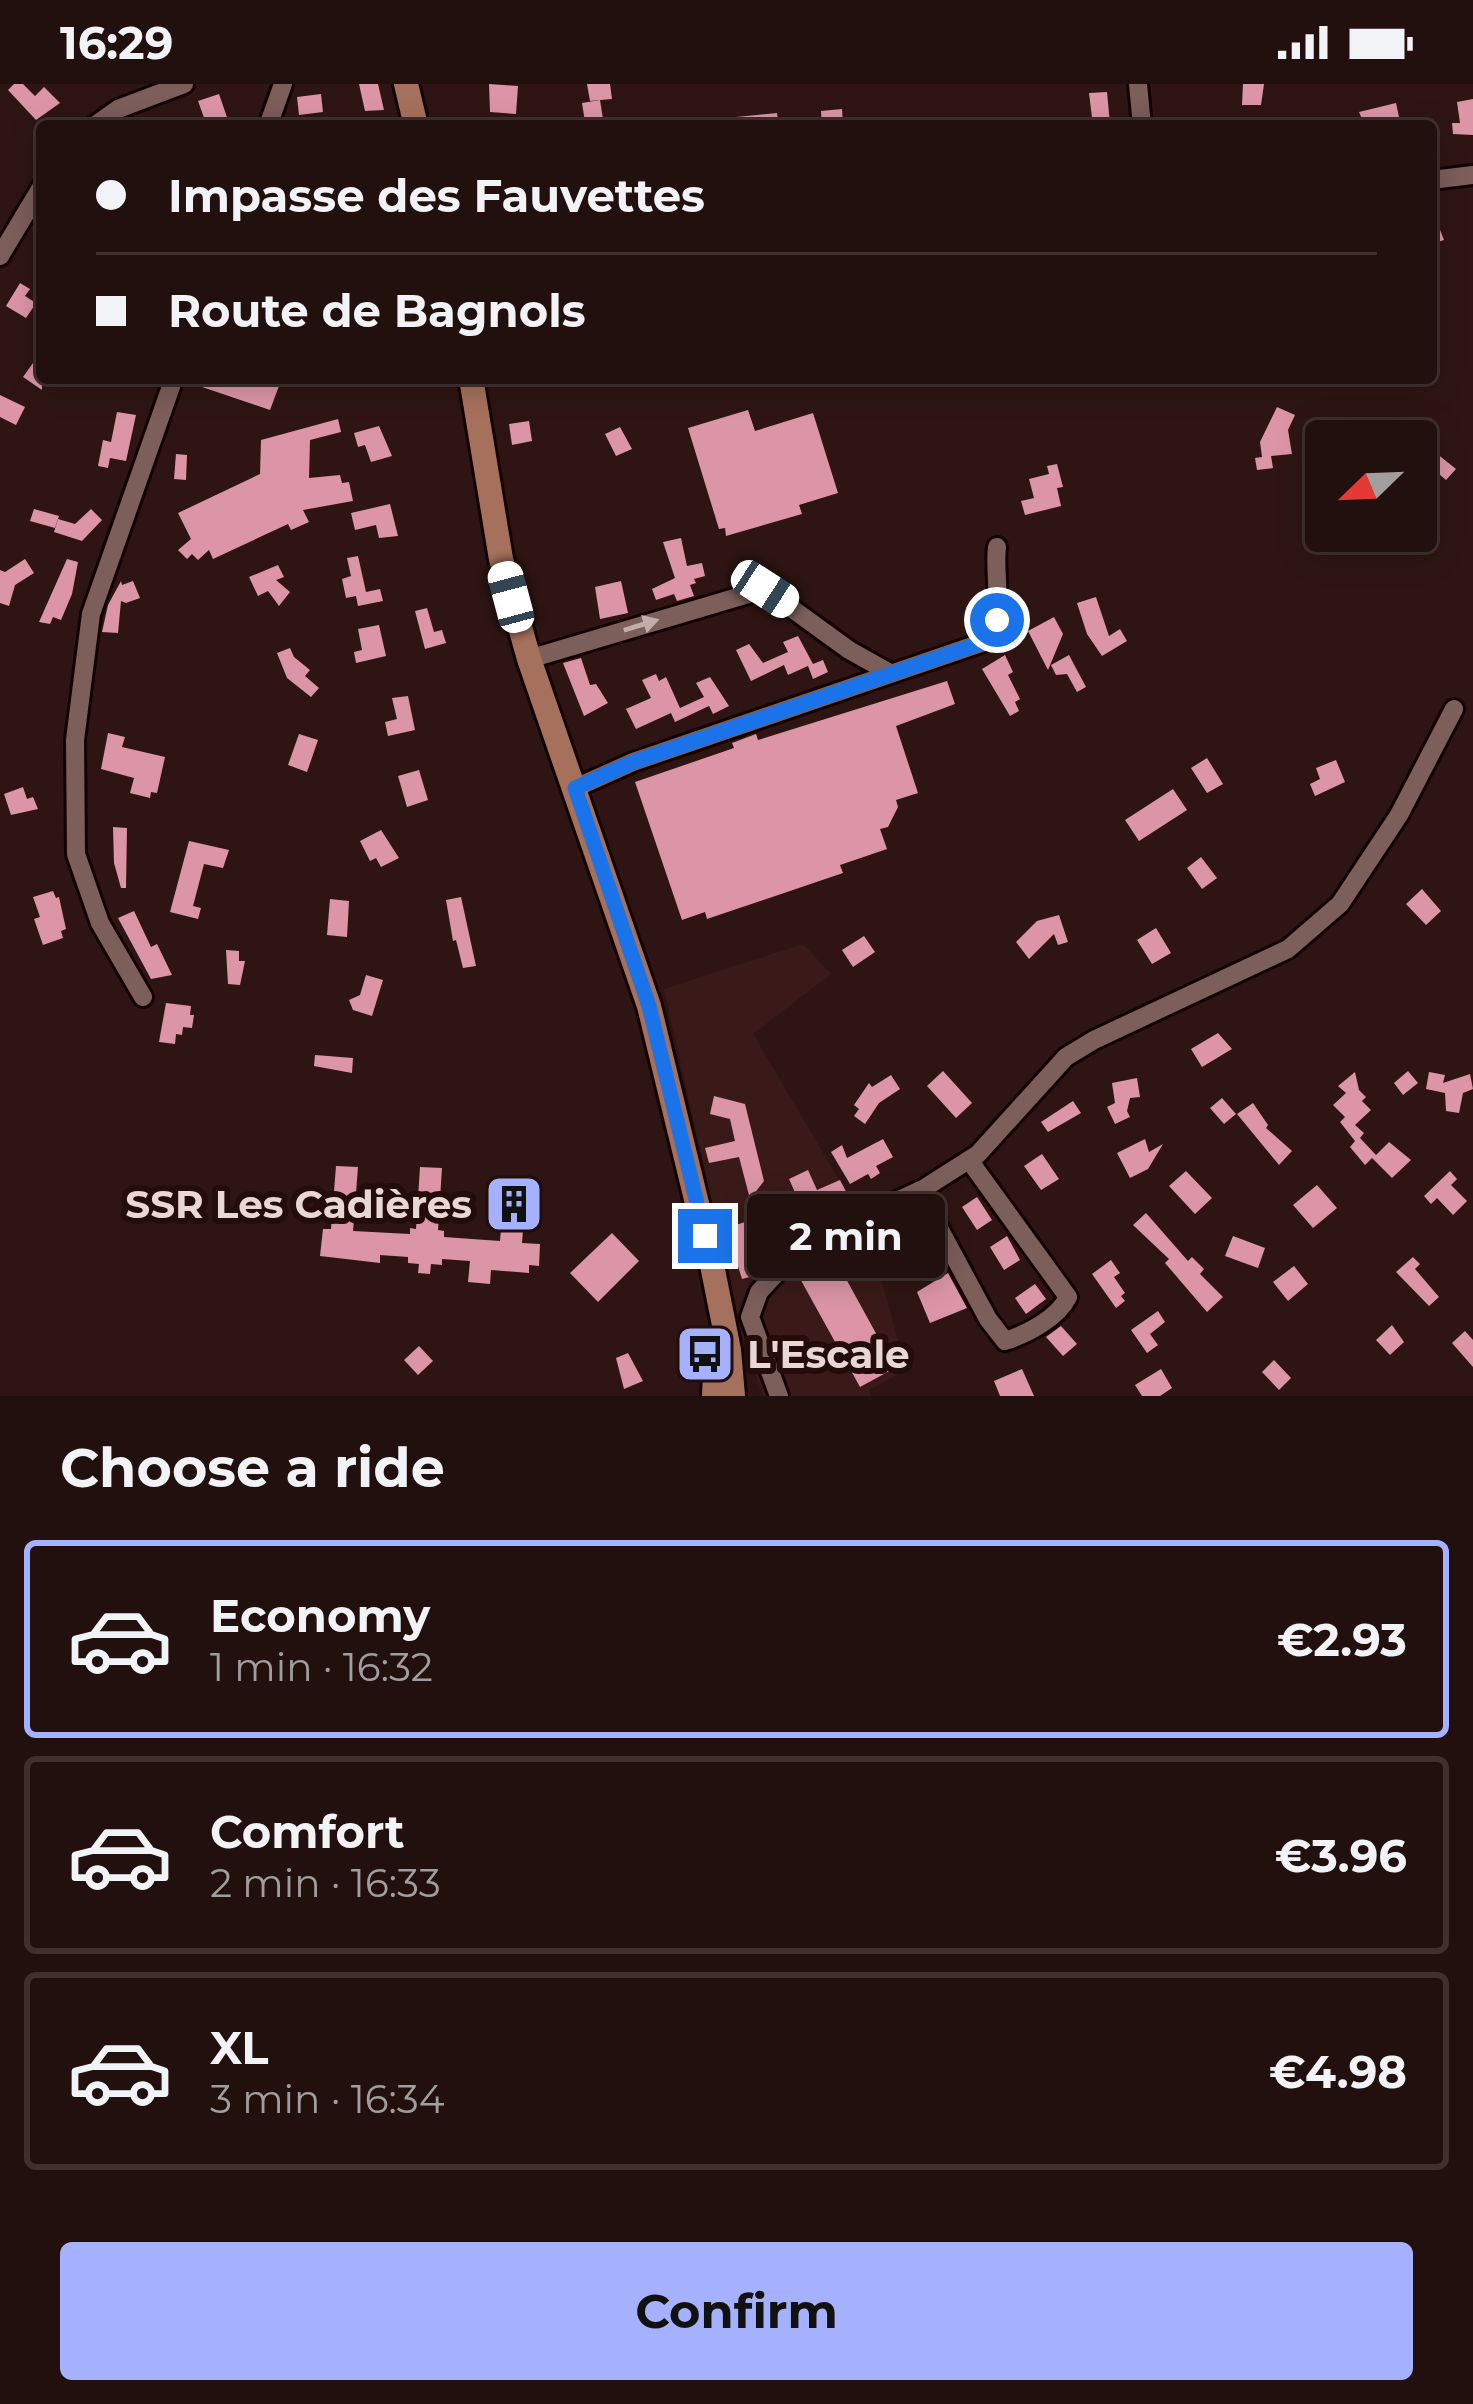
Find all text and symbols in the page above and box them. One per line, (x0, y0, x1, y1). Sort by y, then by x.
text: 16:29 (60, 15, 173, 70)
text: Impasse des Fauvettes (168, 168, 705, 223)
text: Route de Bagnols (168, 283, 586, 338)
north arrow (1305, 420, 1437, 552)
map controls (1305, 420, 1437, 552)
car (725, 554, 805, 624)
car (484, 558, 538, 636)
route start (970, 593, 1024, 647)
one-way arrow (623, 614, 660, 633)
building icon: SSR Les Cadières (483, 1173, 545, 1235)
place label: SSR Les Cadières (125, 1180, 472, 1228)
callout: 2 min (747, 1194, 945, 1278)
route end (678, 1209, 732, 1263)
text: 2 min (789, 1212, 903, 1260)
bus stop icon: L'Escale (674, 1323, 736, 1385)
place label: L'Escale (747, 1330, 910, 1378)
text: Choose a ride (60, 1435, 445, 1501)
icon: car (66, 1585, 174, 1693)
text: Economy (210, 1588, 430, 1643)
text: €2.93 (1277, 1612, 1407, 1667)
text: 1 min · 16:32 (210, 1643, 433, 1691)
icon: car (66, 1801, 174, 1909)
text: Comfort (210, 1804, 405, 1859)
text: €3.96 (1275, 1828, 1407, 1883)
text: 2 min · 16:33 (210, 1859, 441, 1907)
icon: car (66, 2017, 174, 2125)
text: XL (210, 2020, 268, 2075)
text: €4.98 (1269, 2044, 1407, 2099)
text: 3 min · 16:34 (210, 2075, 445, 2123)
button: Confirm (60, 2242, 1413, 2380)

